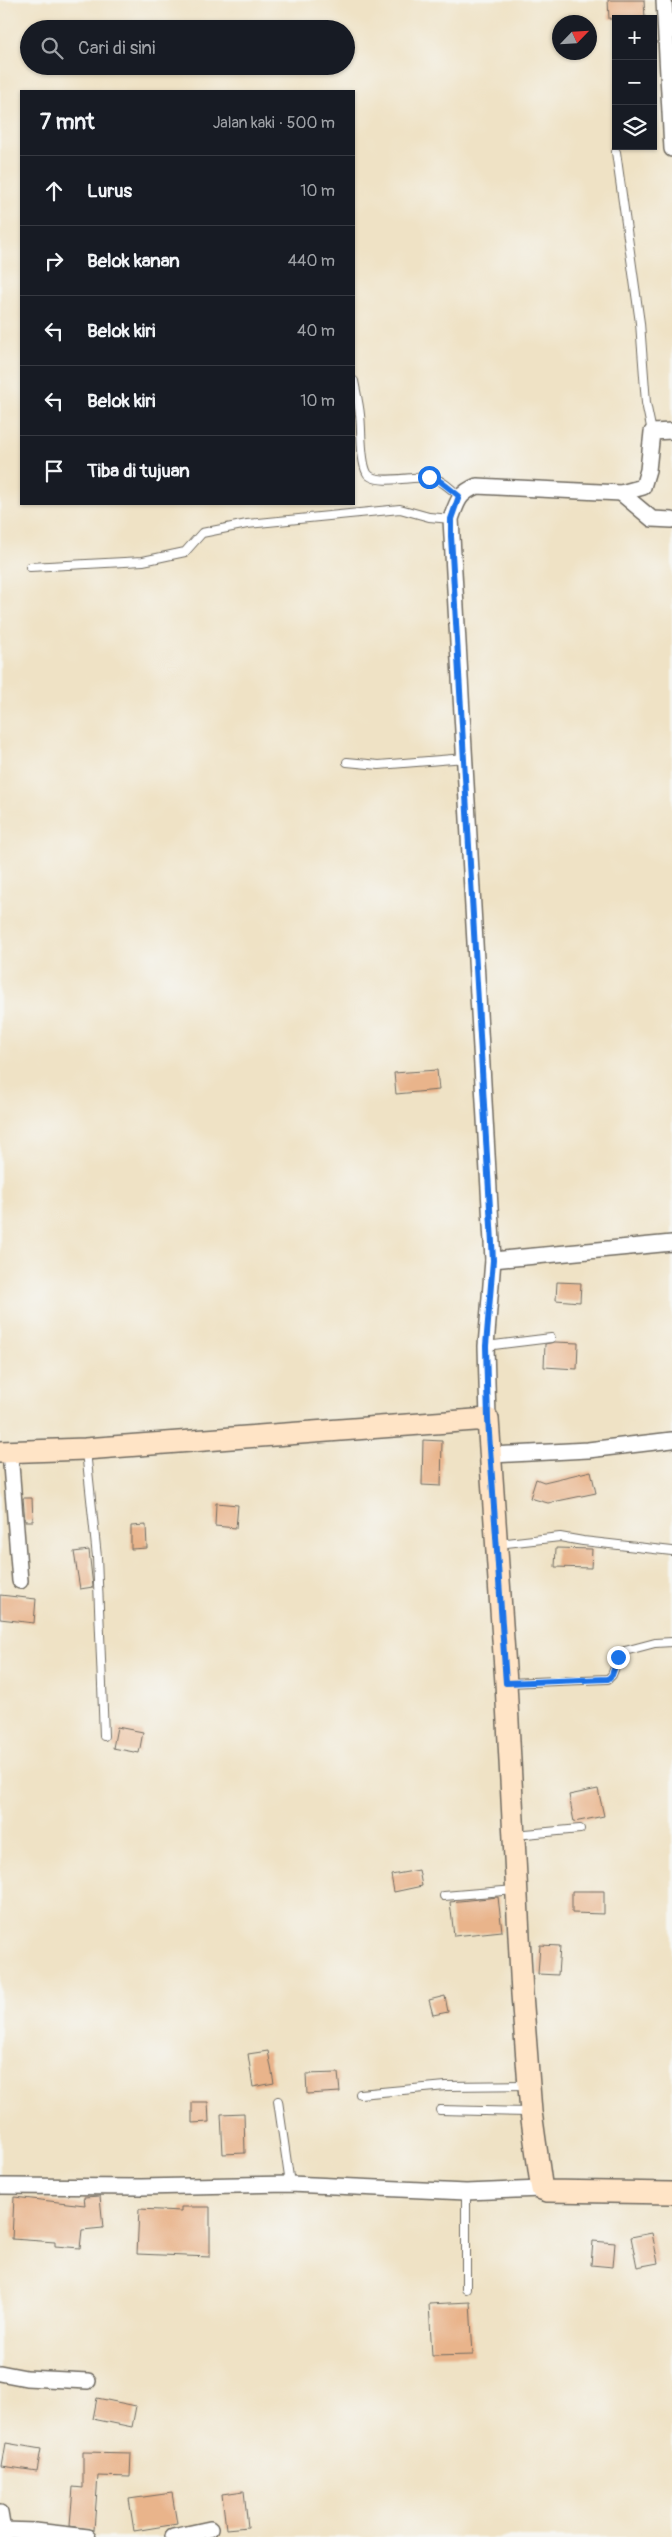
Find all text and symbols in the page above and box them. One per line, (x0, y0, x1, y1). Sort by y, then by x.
north arrow (552, 15, 597, 60)
map controls (612, 15, 657, 150)
button: + (612, 15, 657, 60)
search box (20, 20, 355, 75)
icon: search (38, 34, 66, 62)
text: Cari di sini (78, 36, 155, 60)
button: − (612, 60, 657, 105)
button: layers (612, 105, 657, 150)
text: 7 mnt (40, 109, 94, 136)
text: Jalan kaki · 500 m (213, 113, 335, 133)
icon: ahead (40, 177, 68, 205)
text: Lurus (87, 179, 132, 203)
text: 10 m (300, 181, 335, 201)
icon: right (40, 247, 68, 275)
text: Belok kanan (87, 249, 180, 273)
text: 440 m (288, 251, 335, 271)
icon: left (40, 317, 68, 345)
text: Belok kiri (87, 319, 155, 343)
text: 40 m (297, 321, 335, 341)
icon: left (40, 387, 68, 415)
text: Belok kiri (87, 389, 155, 413)
text: 10 m (300, 391, 335, 411)
icon: arrive (40, 457, 68, 485)
text: Tiba di tujuan (87, 459, 190, 483)
route start (418, 466, 441, 489)
route end (607, 1646, 630, 1669)

